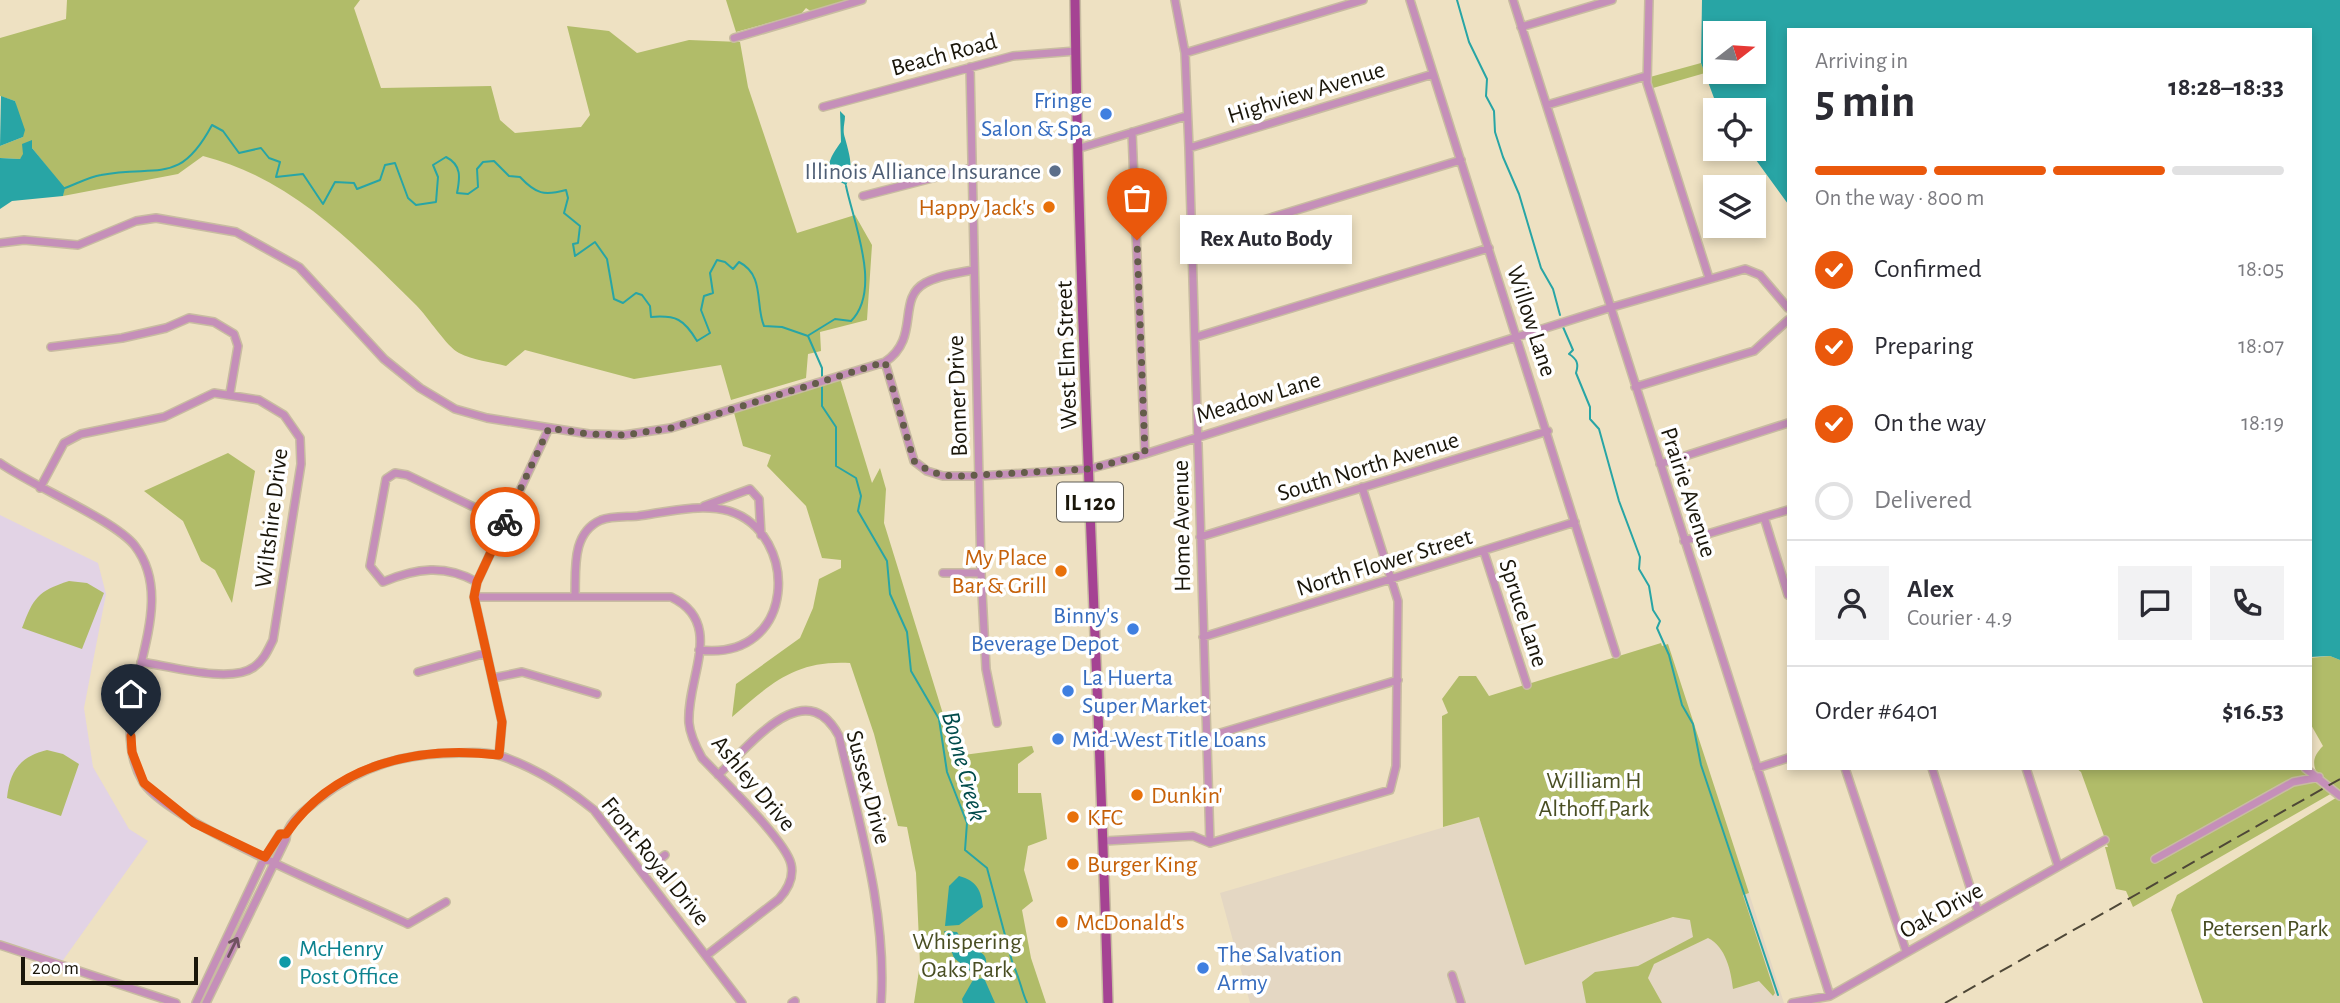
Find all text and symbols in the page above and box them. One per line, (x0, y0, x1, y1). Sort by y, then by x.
north arrow (1703, 21, 1766, 84)
map controls (1703, 21, 1766, 238)
street label: Beach Road (889, 29, 1000, 81)
text: Arriving in (1815, 50, 1908, 73)
street label: Highview Avenue (1225, 58, 1388, 128)
text: 18:28–18:33 (2168, 74, 2284, 100)
text: 5 min (1815, 79, 1915, 125)
place label: Fringe Salon & Spa (981, 89, 1092, 141)
button: locate (1703, 98, 1766, 161)
marker: Fringe Salon & Spa (1098, 106, 1114, 122)
place label: Illinois Alliance Insurance (805, 160, 1041, 184)
marker: Illinois Alliance Insurance (1047, 163, 1063, 179)
pin (1107, 168, 1167, 240)
button: layers (1703, 175, 1766, 238)
icon: bag (1118, 179, 1156, 217)
text: On the way · 800 m (1815, 187, 1985, 210)
place label: Happy Jack's (919, 196, 1035, 220)
marker: Happy Jack's (1041, 199, 1057, 215)
callout: Rex Auto Body (1179, 216, 1350, 264)
text: Rex Auto Body (1200, 228, 1332, 251)
icon: check (1815, 251, 1853, 289)
text: Confirmed (1874, 256, 1982, 282)
text: 18:05 (2238, 258, 2284, 281)
street label: Willow Lane (1502, 263, 1560, 380)
street label: West Elm Street (1052, 280, 1082, 430)
icon: check (1815, 328, 1853, 366)
text: Preparing (1874, 333, 1973, 359)
street label: Bonner Drive (944, 335, 972, 457)
text: 18:07 (2238, 335, 2284, 358)
street label: Meadow Lane (1193, 368, 1323, 428)
icon: check (1815, 405, 1853, 443)
text: On the way (1874, 410, 1986, 436)
text: 18:19 (2241, 412, 2284, 435)
street label: Prairie Avenue (1656, 424, 1720, 560)
street label: South North Avenue (1275, 428, 1462, 506)
street label: Wiltshire Drive (252, 447, 292, 589)
street label: Home Avenue (1169, 460, 1195, 592)
road number: IL 120 (1057, 482, 1123, 522)
courier (470, 487, 540, 557)
text: Delivered (1874, 487, 1972, 513)
icon: bike (486, 503, 524, 541)
street label: North Flower Street (1294, 525, 1475, 601)
place label: My Place Bar & Grill (952, 546, 1047, 598)
street label: Spruce Lane (1494, 556, 1552, 670)
marker: My Place Bar & Grill (1053, 563, 1069, 579)
button: person (1815, 566, 1889, 640)
button: chat (2118, 566, 2192, 640)
button: phone (2210, 566, 2284, 640)
text: Alex (1907, 576, 1954, 602)
place label: Binny's Beverage Depot (971, 604, 1119, 656)
text: Courier · 4.9 (1907, 607, 2012, 630)
marker: Binny's Beverage Depot (1125, 621, 1141, 637)
pin (101, 664, 161, 736)
place label: La Huerta Super Market (1082, 666, 1208, 718)
icon: home (112, 675, 150, 713)
marker: La Huerta Super Market (1060, 683, 1076, 699)
text: Order #6401 (1815, 698, 1939, 724)
text: $16.53 (2222, 698, 2284, 724)
water label: Boone Creek (937, 708, 991, 824)
street label: Sussex Drive (841, 728, 895, 847)
place label: Mid-West Title Loans (1072, 728, 1266, 752)
street label: Ashley Drive (707, 731, 800, 836)
marker: Mid-West Title Loans (1050, 731, 1066, 747)
park label: William H Althoff Park (1538, 769, 1650, 821)
place label: Dunkin' (1151, 784, 1222, 808)
marker: Dunkin' (1129, 787, 1145, 803)
street label: Front Royal Drive (596, 793, 714, 930)
place label: KFC (1087, 806, 1123, 830)
marker: KFC (1065, 809, 1081, 825)
place label: Burger King (1087, 853, 1197, 877)
marker: Burger King (1065, 856, 1081, 872)
street label: Oak Drive (1896, 878, 1987, 943)
place label: McDonald's (1076, 911, 1185, 935)
marker: McDonald's (1054, 914, 1070, 930)
park label: Petersen Park (2202, 917, 2328, 941)
park label: Whispering Oaks Park (912, 930, 1022, 982)
one-way arrow (226, 937, 240, 958)
place label: McHenry Post Office (299, 937, 399, 989)
place label: The Salvation Army (1217, 943, 1342, 995)
scale bar (21, 954, 198, 986)
marker: McHenry Post Office (277, 954, 293, 970)
text: 200 m (32, 959, 79, 978)
marker: The Salvation Army (1195, 960, 1211, 976)

